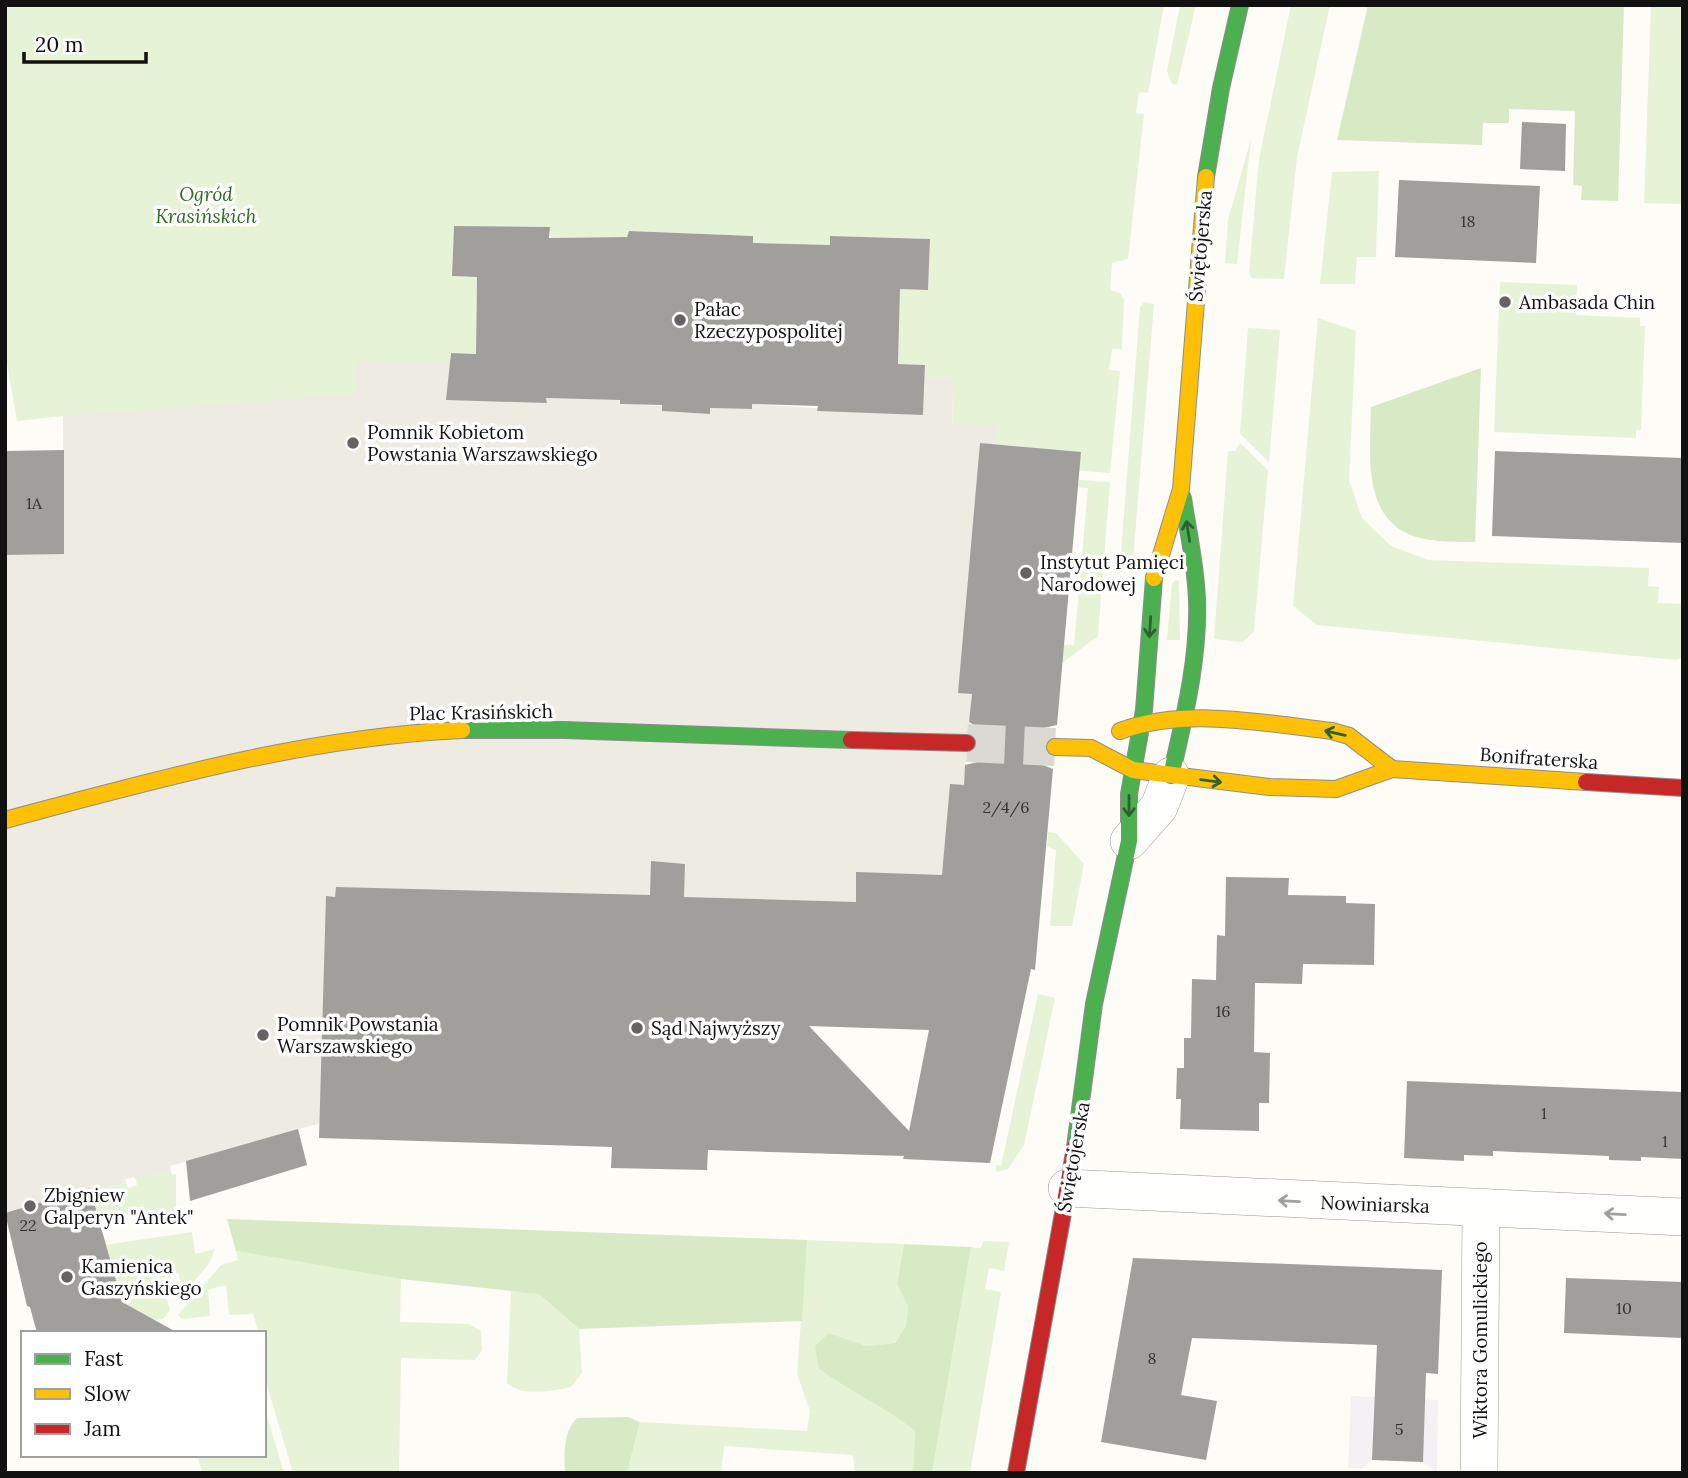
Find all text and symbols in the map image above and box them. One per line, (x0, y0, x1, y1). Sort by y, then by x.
scale bar (24, 21, 147, 65)
text: 20 m (35, 31, 84, 58)
park label: Ogród Krasińskich (155, 182, 257, 228)
street label: Świętojerska (1183, 189, 1217, 303)
house number: 18 (1461, 211, 1475, 231)
place label: Ambasada Chin (1518, 290, 1655, 314)
marker: Ambasada Chin (1497, 294, 1513, 310)
place label: Pałac Rzeczypospolitej (694, 297, 843, 343)
marker: Pałac Rzeczypospolitej (672, 312, 688, 328)
place label: Pomnik Kobietom Powstania Warszawskiego (367, 420, 598, 466)
marker: Pomnik Kobietom Powstania Warszawskiego (345, 435, 361, 451)
house number: 1A (26, 493, 43, 513)
one-way arrow (1181, 521, 1194, 543)
place label: Instytut Pamięci Narodowej (1040, 550, 1184, 596)
marker: Instytut Pamięci Narodowej (1018, 565, 1034, 581)
one-way arrow (1143, 615, 1156, 638)
street label: Plac Krasińskich (409, 699, 553, 725)
one-way arrow (1324, 725, 1347, 739)
street label: Bonifraterska (1479, 742, 1599, 774)
one-way arrow (1199, 774, 1222, 787)
one-way arrow (1122, 794, 1136, 817)
house number: 2/4/6 (983, 797, 1029, 818)
house number: 16 (1215, 1001, 1231, 1021)
place label: Pomnik Powstania Warszawskiego (277, 1012, 439, 1058)
place label: Sąd Najwyższy (651, 1016, 781, 1040)
marker: Sąd Najwyższy (629, 1020, 645, 1036)
marker: Pomnik Powstania Warszawskiego (255, 1027, 271, 1043)
street label: Świętojerska (1051, 1100, 1095, 1214)
house number: 1 (1541, 1103, 1547, 1123)
house number: 1 (1662, 1131, 1668, 1151)
place label: Zbigniew Galperyn "Antek" (44, 1183, 194, 1229)
street label: Nowiniarska (1320, 1190, 1430, 1218)
one-way arrow (1278, 1194, 1301, 1207)
marker: Zbigniew Galperyn "Antek" (22, 1198, 38, 1214)
one-way arrow (1603, 1208, 1626, 1221)
house number: 22 (19, 1215, 37, 1235)
street label: Wiktora Gomulickiego (1468, 1241, 1492, 1439)
place label: Kamienica Gaszyńskiego (81, 1254, 202, 1300)
marker: Kamienica Gaszyńskiego (59, 1269, 75, 1285)
house number: 10 (1616, 1298, 1632, 1318)
legend (21, 1331, 266, 1457)
text: Fast (84, 1345, 124, 1372)
house number: 8 (1148, 1348, 1157, 1368)
text: Slow (84, 1380, 131, 1407)
text: Jam (83, 1415, 121, 1442)
house number: 5 (1395, 1419, 1403, 1439)

